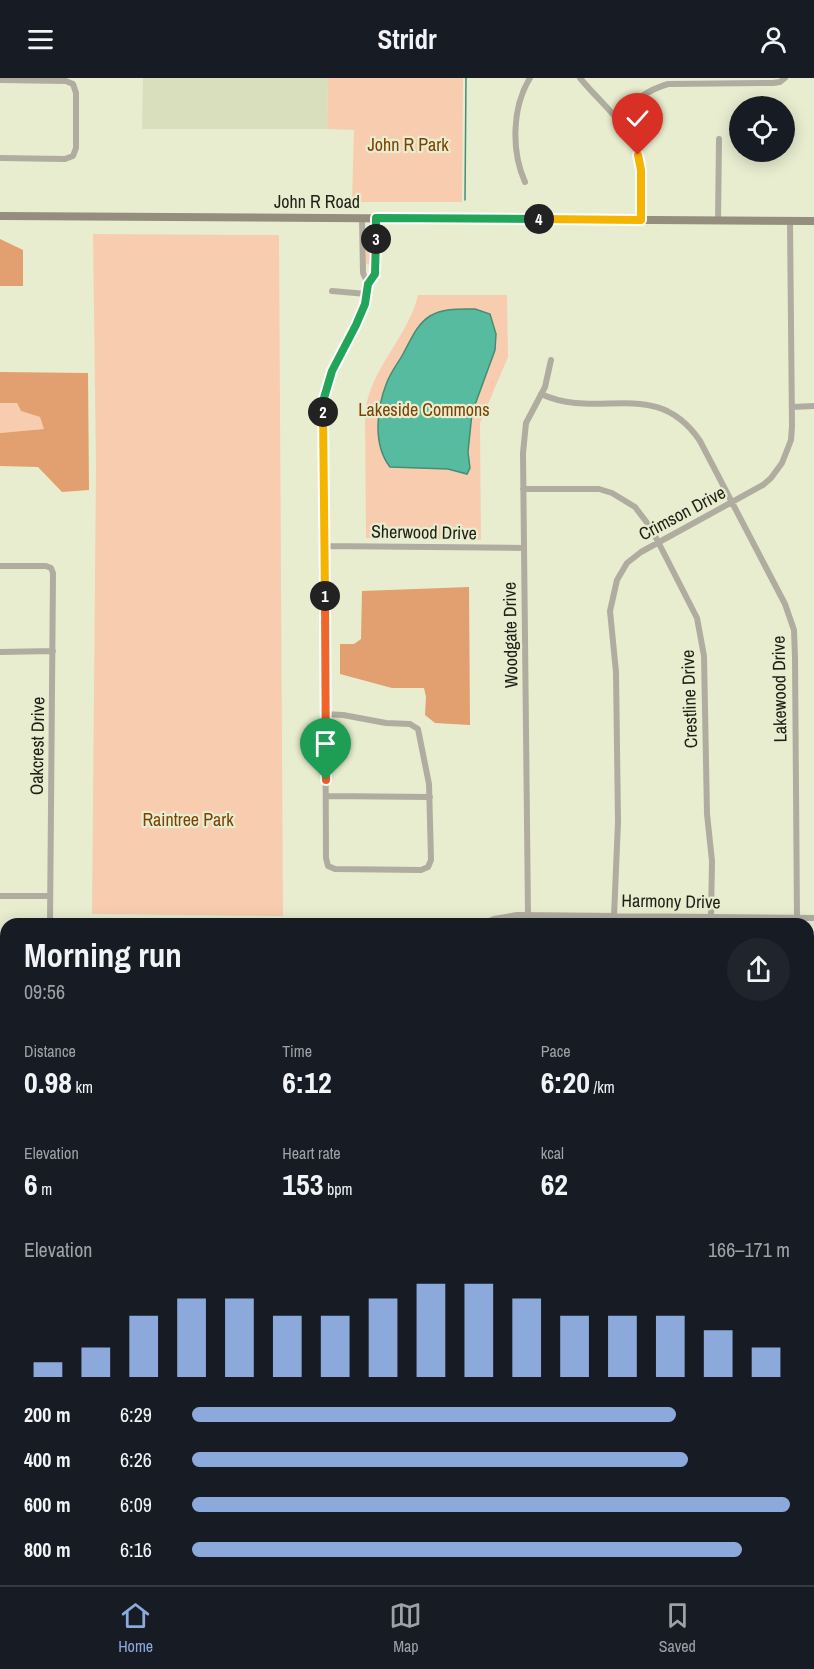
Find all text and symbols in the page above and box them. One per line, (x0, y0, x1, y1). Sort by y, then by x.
text: Stridr (377, 21, 437, 57)
icon: menu (24, 23, 57, 56)
icon: person (757, 23, 790, 56)
pin (612, 93, 663, 155)
map controls (729, 96, 795, 162)
button: locate (729, 96, 795, 162)
icon: check (621, 102, 654, 135)
park label: John R Park (367, 132, 449, 157)
street label: John R Road (274, 189, 360, 214)
pin: 4 (524, 204, 554, 234)
text: 4 (535, 208, 543, 230)
pin: 3 (361, 224, 391, 254)
text: 3 (372, 228, 380, 250)
pin: 2 (308, 397, 338, 427)
park label: Lakeside Commons (358, 397, 490, 422)
text: 2 (319, 401, 327, 423)
street label: Crimson Drive (634, 480, 730, 546)
street label: Sherwood Drive (371, 519, 477, 545)
pin: 1 (310, 581, 340, 611)
street label: Woodgate Drive (497, 582, 523, 688)
text: 1 (321, 585, 329, 607)
street label: Lakewood Drive (766, 635, 792, 743)
street label: Crestline Drive (675, 649, 703, 749)
street label: Oakcrest Drive (24, 697, 50, 795)
pin (300, 718, 351, 780)
icon: arrive (309, 727, 342, 760)
park label: Raintree Park (142, 807, 234, 832)
street label: Harmony Drive (621, 888, 721, 914)
text: Morning run (24, 933, 182, 977)
button: share (727, 938, 790, 1001)
text: 09:56 (24, 978, 65, 1005)
text: Distance (24, 1040, 76, 1062)
text: Time (282, 1040, 312, 1062)
text: Pace (541, 1040, 571, 1062)
text: 0.98 (24, 1062, 72, 1102)
text: 6:12 (282, 1062, 332, 1102)
text: 6:20 (541, 1062, 590, 1102)
text: km (72, 1076, 93, 1098)
text: /km (590, 1076, 615, 1098)
text: Elevation (24, 1142, 79, 1164)
text: Heart rate (282, 1142, 341, 1164)
text: kcal (541, 1142, 564, 1164)
text: 6 (24, 1164, 38, 1204)
text: 153 (282, 1164, 323, 1204)
text: 62 (541, 1164, 568, 1204)
text: m (38, 1178, 52, 1200)
text: bpm (323, 1178, 353, 1200)
text: Elevation (24, 1236, 92, 1263)
text: 166–171 m (708, 1236, 790, 1263)
text: 200 m (24, 1401, 71, 1428)
text: 6:29 (120, 1401, 152, 1428)
text: 400 m (24, 1446, 71, 1473)
text: 6:26 (120, 1446, 152, 1473)
text: 600 m (24, 1491, 71, 1518)
text: 6:09 (120, 1491, 152, 1518)
text: 800 m (24, 1536, 71, 1563)
text: 6:16 (120, 1536, 152, 1563)
tab: Home (118, 1599, 153, 1657)
tab: Map (389, 1599, 422, 1657)
tab: Saved (659, 1599, 696, 1657)

